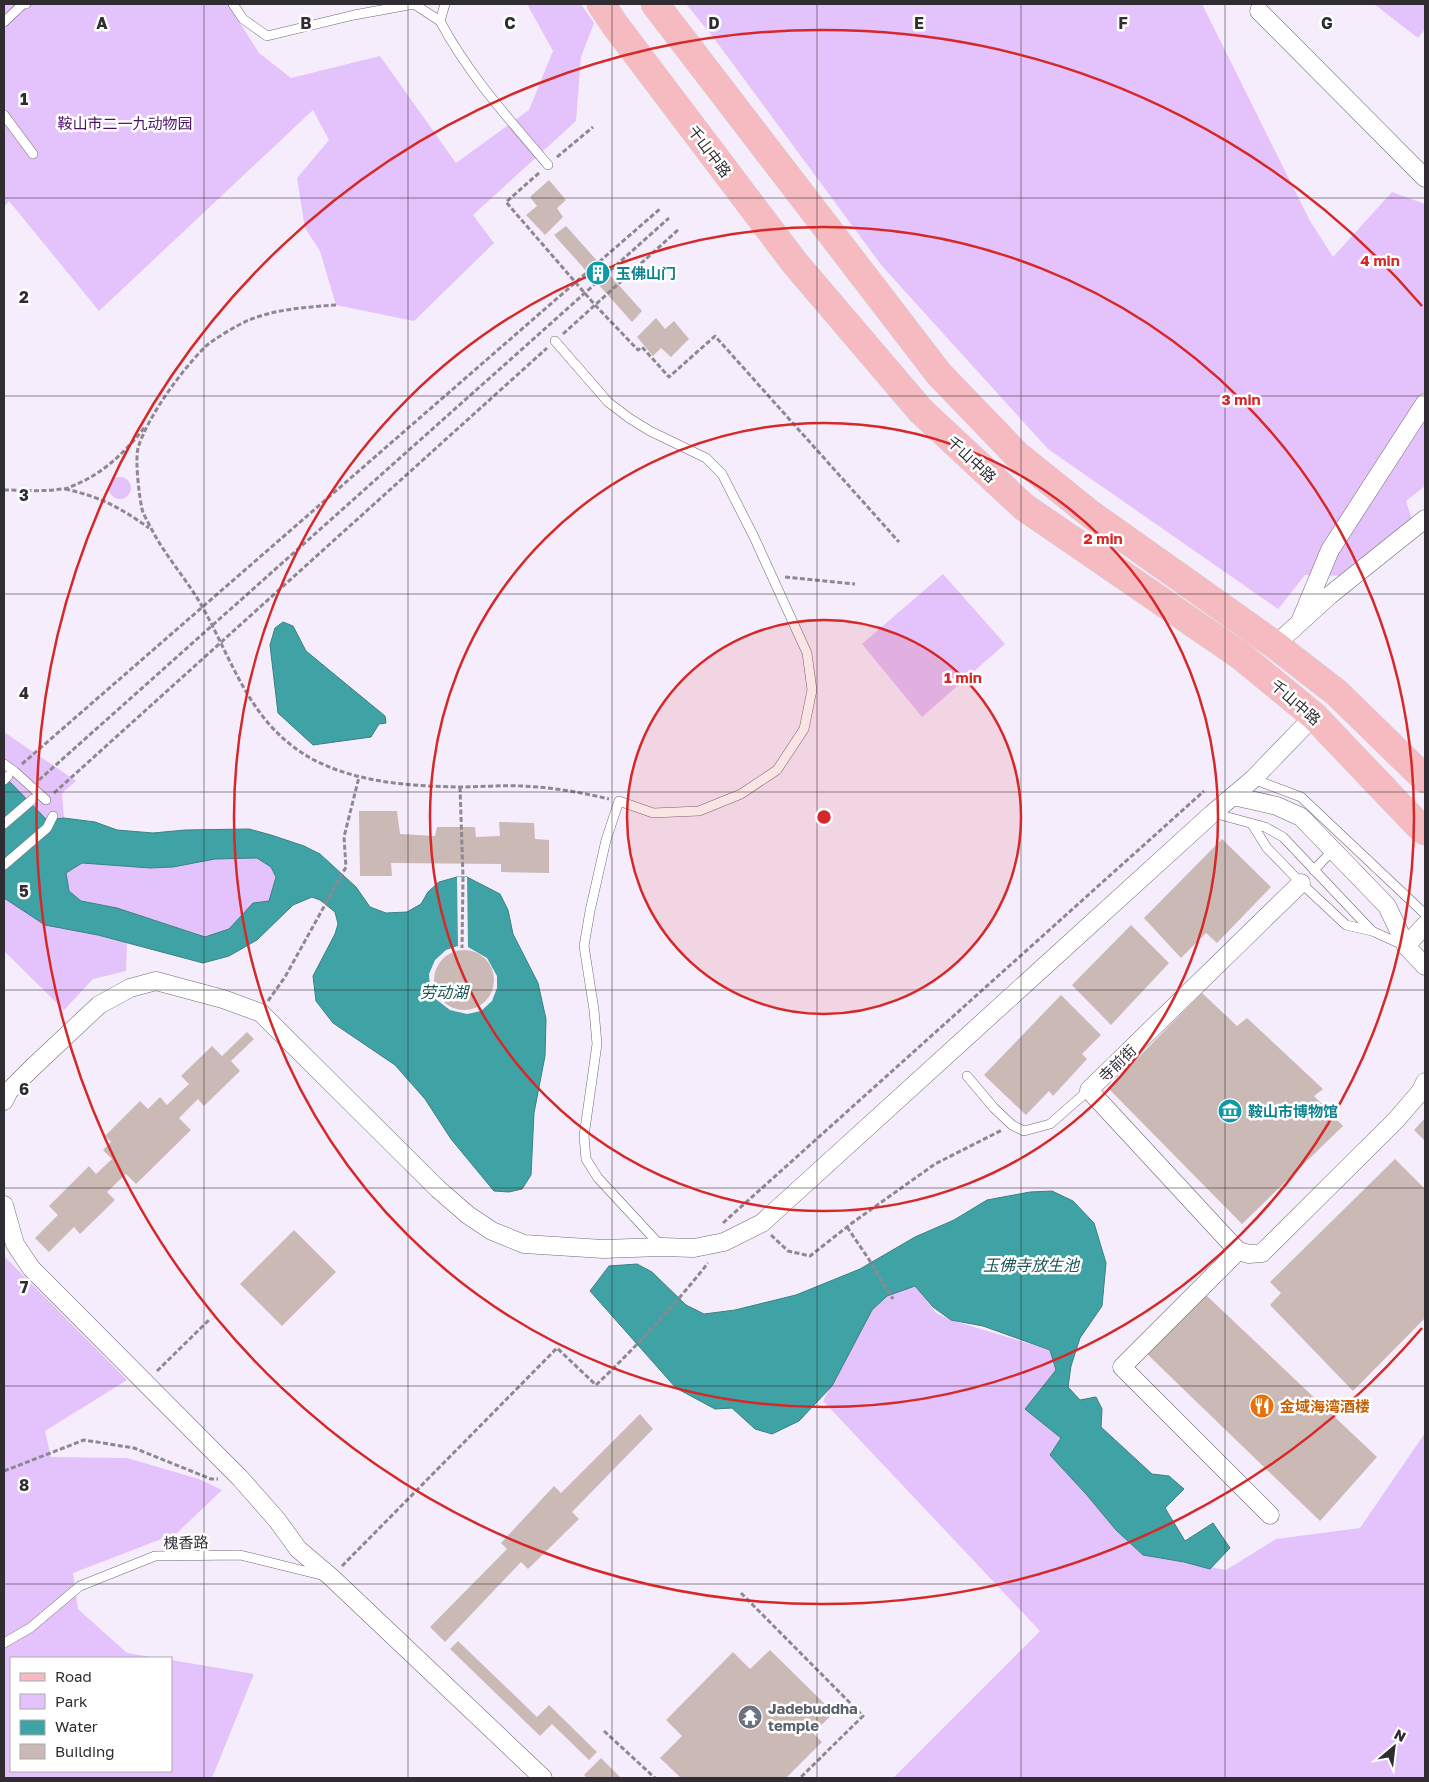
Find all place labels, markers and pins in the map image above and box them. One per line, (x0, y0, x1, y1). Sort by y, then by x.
building icon: 玉佛山门 (585, 260, 611, 286)
place label: 玉佛山门 (616, 264, 676, 282)
centre of rings (815, 808, 833, 826)
museum icon: 鞍山市博物馆 (1217, 1098, 1243, 1124)
place label: 鞍山市博物馆 (1248, 1102, 1338, 1120)
restaurant icon: 金域海湾酒楼 (1249, 1393, 1275, 1419)
place label: 金域海湾酒楼 (1280, 1397, 1370, 1415)
place label: Jadebuddha temple (768, 1699, 858, 1734)
temple icon: Jadebuddha temple (737, 1704, 763, 1730)

